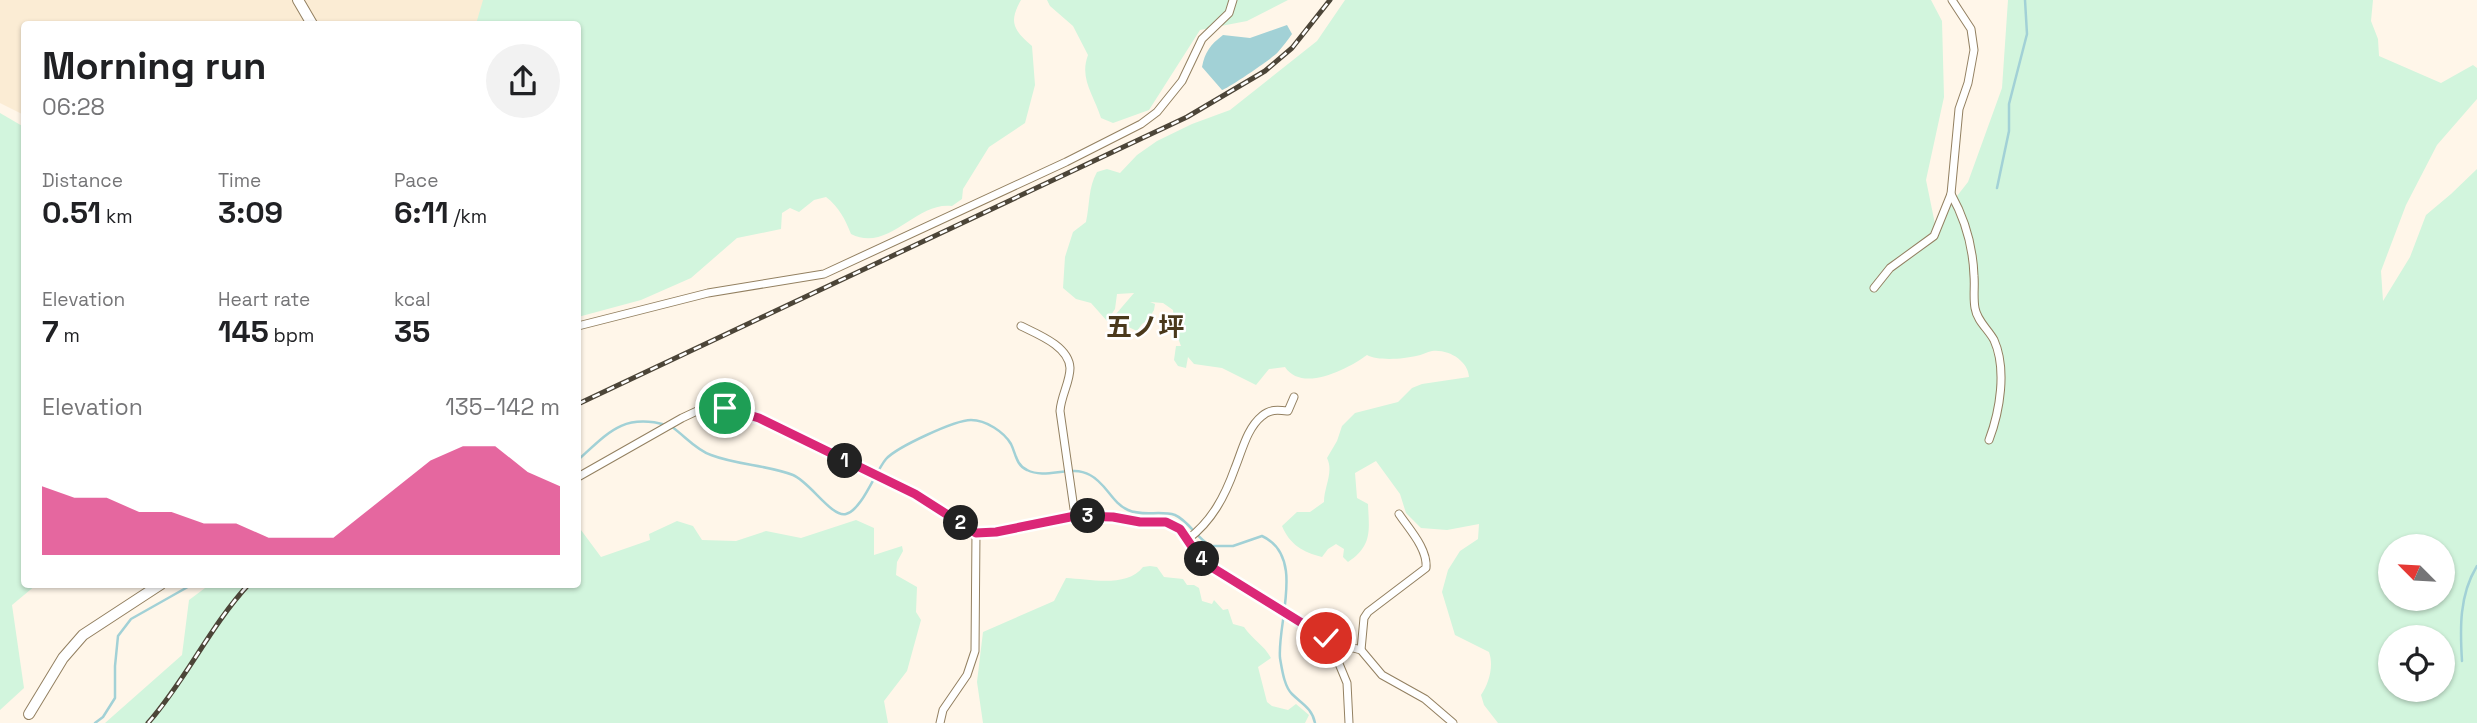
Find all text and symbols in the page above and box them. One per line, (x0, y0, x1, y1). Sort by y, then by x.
text: Morning run (42, 42, 267, 90)
button: share (486, 44, 560, 118)
text: 06:28 (42, 92, 105, 122)
text: Distance (42, 168, 123, 193)
text: Time (218, 168, 261, 193)
text: Pace (394, 168, 438, 193)
text: 0.51 (42, 193, 101, 232)
text: 3:09 (218, 193, 283, 232)
text: 6:11 (394, 193, 449, 232)
text: km (101, 204, 133, 229)
text: /km (449, 204, 487, 229)
text: Elevation (42, 287, 125, 312)
text: Heart rate (218, 287, 310, 312)
text: kcal (394, 287, 431, 312)
district label: 五ノ坪 (1106, 310, 1184, 344)
text: 7 (42, 312, 59, 351)
text: 145 (218, 312, 269, 351)
text: 35 (394, 312, 430, 351)
text: m (59, 323, 80, 348)
text: bpm (269, 323, 314, 348)
pin (695, 378, 755, 438)
icon: arrive (706, 389, 744, 427)
text: Elevation (42, 392, 143, 422)
text: 135–142 m (445, 392, 560, 422)
pin: 1 (828, 444, 862, 478)
text: 1 (840, 448, 849, 473)
pin: 3 (1070, 498, 1106, 534)
text: 3 (1082, 503, 1093, 528)
pin: 2 (944, 505, 978, 540)
text: 2 (955, 510, 966, 535)
north arrow (2378, 534, 2455, 611)
map controls (2378, 534, 2455, 702)
pin: 4 (1184, 542, 1220, 576)
text: 4 (1195, 546, 1208, 571)
pin (1296, 608, 1356, 668)
icon: check (1307, 619, 1345, 657)
button: locate (2378, 625, 2455, 702)

